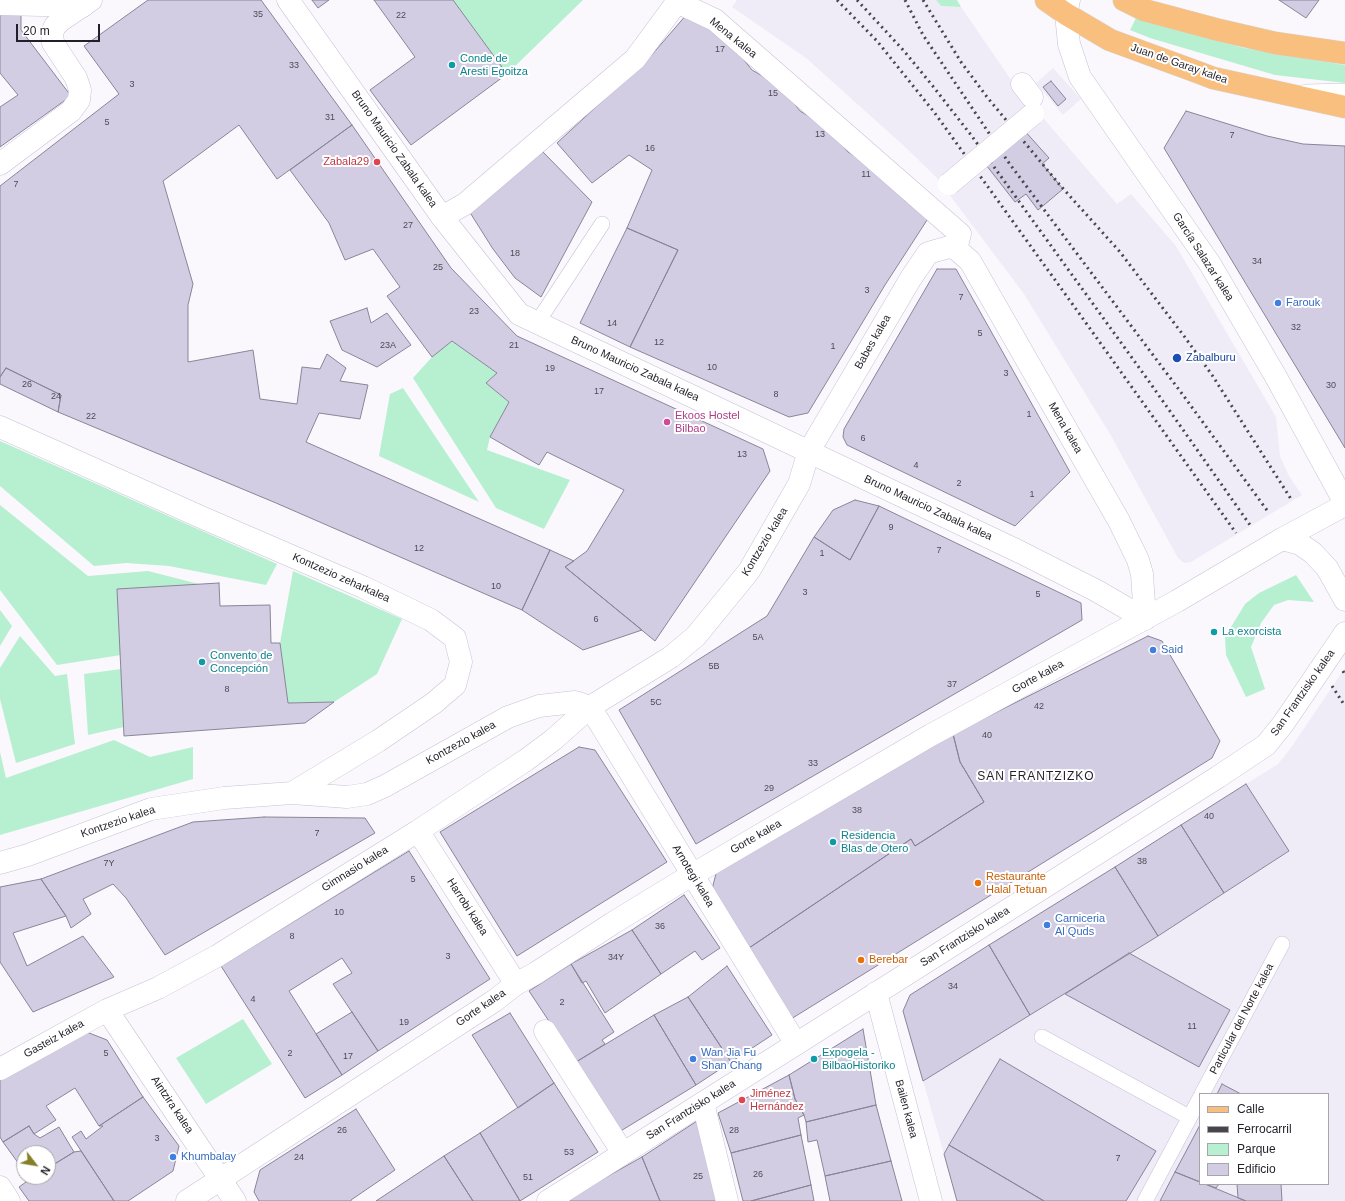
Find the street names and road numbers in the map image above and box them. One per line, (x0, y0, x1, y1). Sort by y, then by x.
street label: Mena kalea (707, 15, 759, 61)
street label: Juan de Garay kalea (1129, 41, 1229, 87)
street label: Bruno Mauricio Zabala kalea (348, 88, 440, 210)
street label: García Salazar kalea (1169, 210, 1237, 304)
street label: Babes kalea (852, 312, 894, 372)
street label: Bruno Mauricio Zabala kalea (569, 333, 701, 405)
street label: Mena kalea (1045, 400, 1085, 456)
street label: Bruno Mauricio Zabala kalea (862, 472, 994, 544)
street label: Kontzezio kalea (739, 505, 791, 579)
street label: Kontzezio zeharkalea (290, 551, 392, 605)
street label: San Frantzisko kalea (1268, 647, 1338, 739)
street label: Gorte kalea (1010, 657, 1066, 697)
street label: Kontzezio kalea (424, 718, 498, 768)
street label: Kontzezio kalea (79, 803, 157, 841)
street label: Gorte kalea (728, 817, 784, 857)
street label: Arnotegi kalea (669, 842, 717, 910)
street label: Gimnasio kalea (319, 843, 391, 895)
street label: Harrobi kalea (444, 876, 490, 938)
street label: San Frantzisko kalea (918, 904, 1012, 970)
street label: Particular del Norte kalea (1207, 961, 1277, 1077)
street label: Gorte kalea (454, 987, 508, 1029)
street label: Gasteiz kalea (22, 1017, 86, 1061)
street label: Aintzira kalea (148, 1074, 196, 1136)
street label: San Frantzisko kalea (644, 1077, 738, 1143)
street label: Bailen kalea (892, 1078, 920, 1140)

